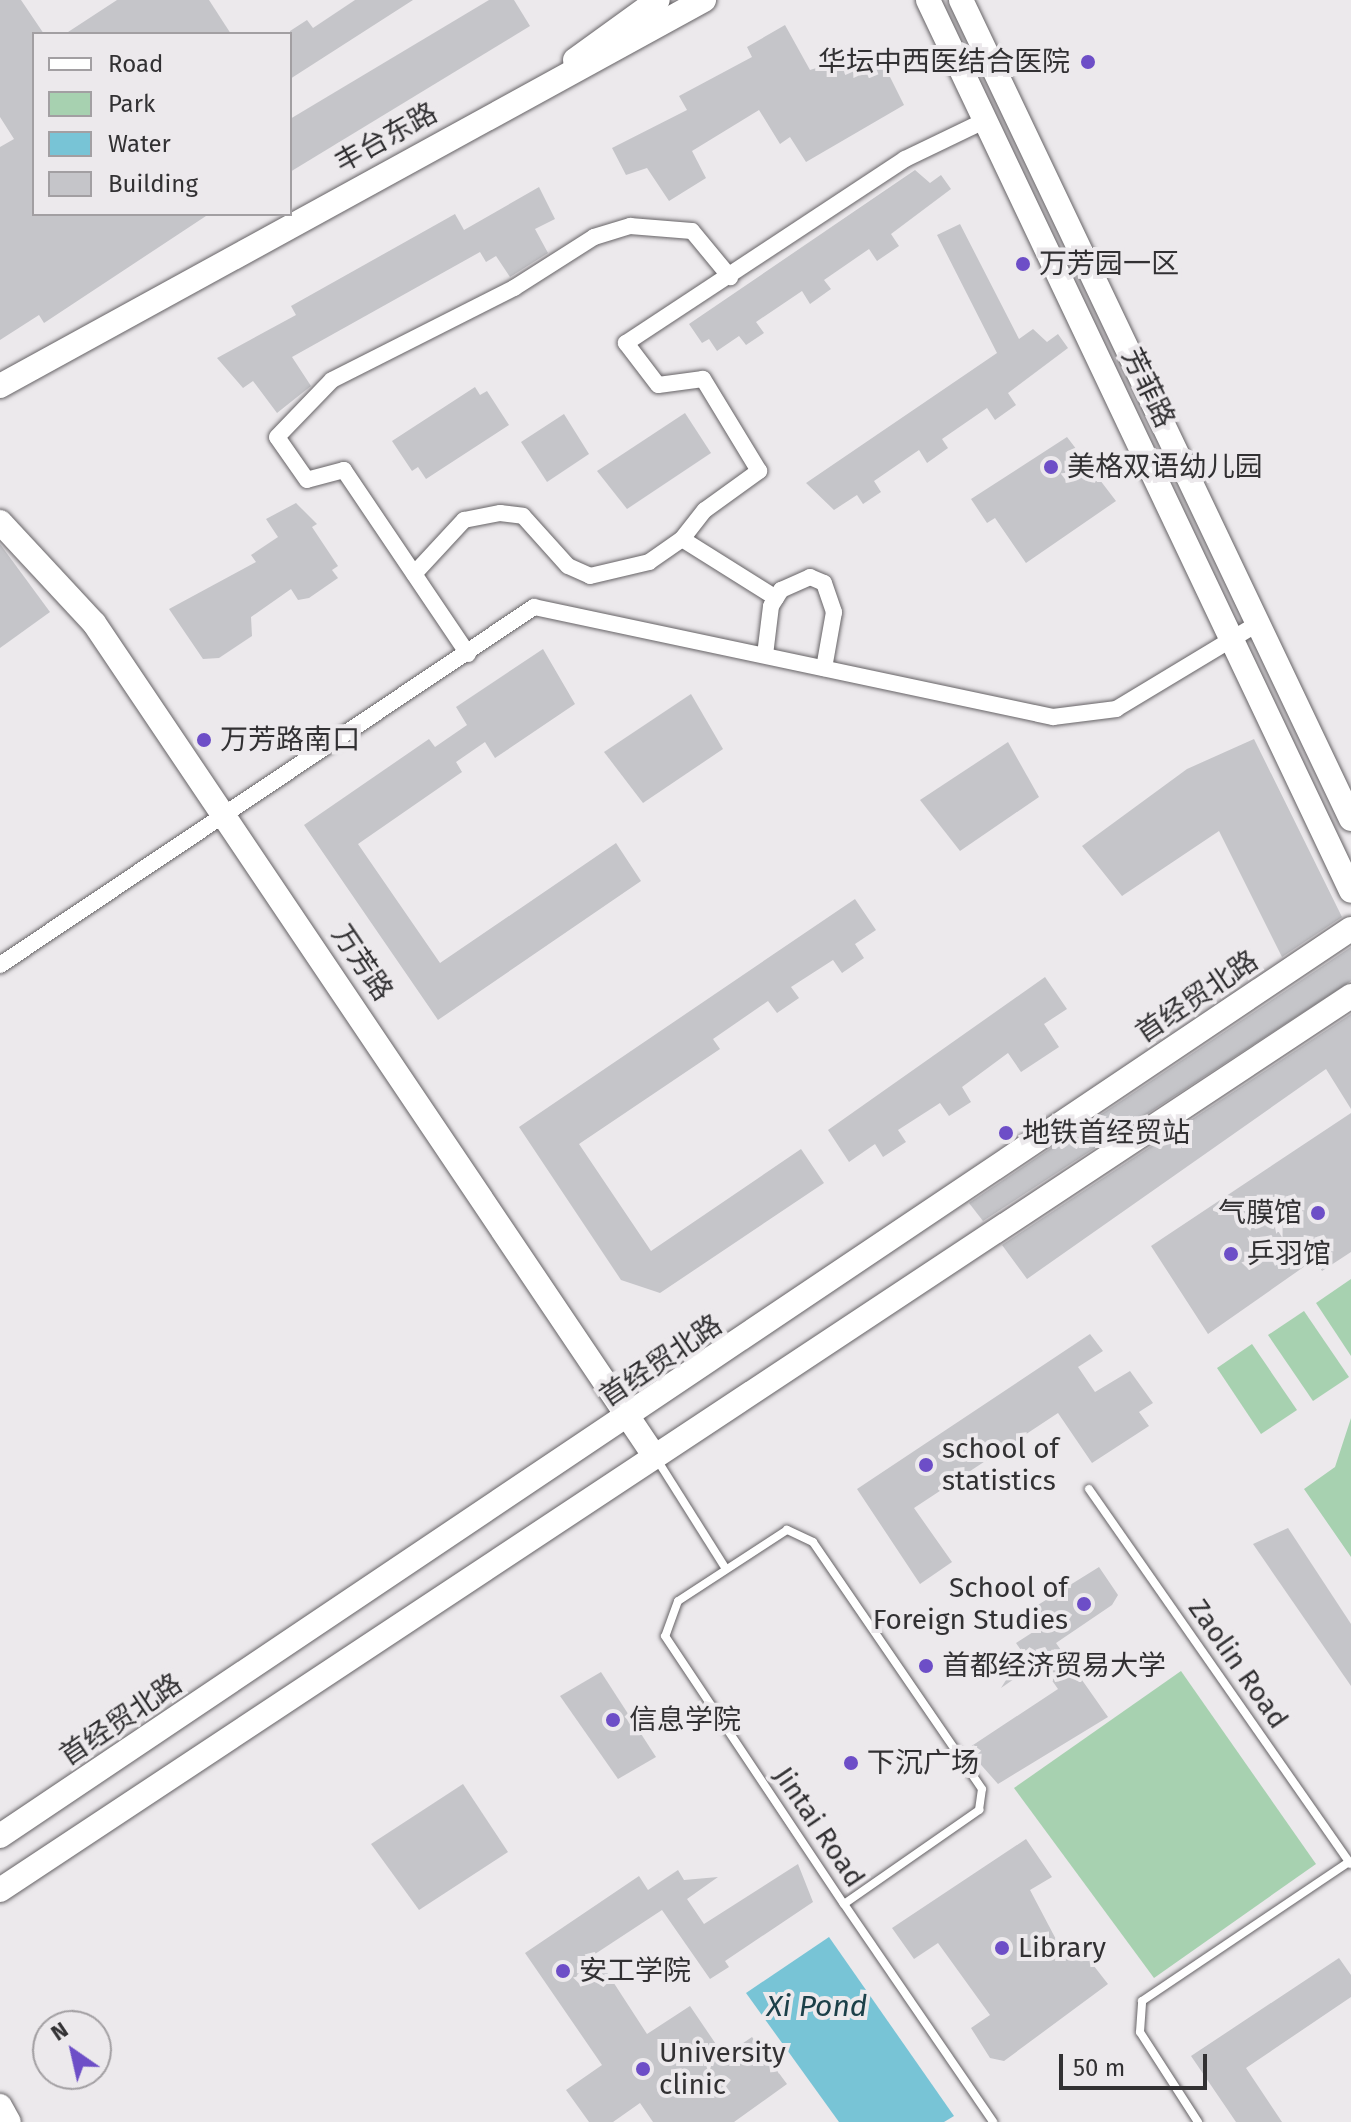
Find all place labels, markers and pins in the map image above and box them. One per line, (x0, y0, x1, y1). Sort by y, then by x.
place label: 华坛中西医结合医院 (818, 45, 1070, 79)
marker: 华坛中西医结合医院 (1077, 51, 1099, 73)
place label: 万芳园一区 (1039, 247, 1179, 281)
marker: 万芳园一区 (1014, 255, 1032, 273)
place label: 美格双语幼儿园 (1067, 450, 1263, 484)
marker: 美格双语幼儿园 (1042, 458, 1060, 476)
place label: 万芳路南口 (220, 723, 360, 757)
marker: 万芳路南口 (195, 731, 213, 749)
place label: 地铁首经贸站 (1022, 1116, 1190, 1150)
marker: 地铁首经贸站 (997, 1124, 1015, 1142)
place label: 气膜馆 (1218, 1196, 1302, 1230)
marker: 气膜馆 (1309, 1204, 1327, 1222)
place label: 乒羽馆 (1247, 1237, 1331, 1271)
marker: 乒羽馆 (1222, 1245, 1240, 1263)
place label: school of statistics (942, 1432, 1059, 1498)
marker: school of statistics (917, 1456, 935, 1474)
place label: School of Foreign Studies (873, 1571, 1068, 1637)
marker: School of Foreign Studies (1075, 1595, 1093, 1613)
place label: 首都经济贸易大学 (942, 1649, 1166, 1683)
marker: 首都经济贸易大学 (917, 1657, 935, 1675)
place label: 信息学院 (629, 1703, 741, 1737)
marker: 信息学院 (604, 1711, 622, 1729)
place label: 下沉广场 (867, 1746, 979, 1780)
marker: 下沉广场 (842, 1754, 860, 1772)
place label: Library (1018, 1931, 1106, 1965)
marker: Library (993, 1939, 1011, 1957)
place label: 安工学院 (579, 1954, 691, 1988)
marker: 安工学院 (554, 1962, 572, 1980)
place label: University clinic (659, 2036, 786, 2102)
marker: University clinic (634, 2060, 652, 2078)

